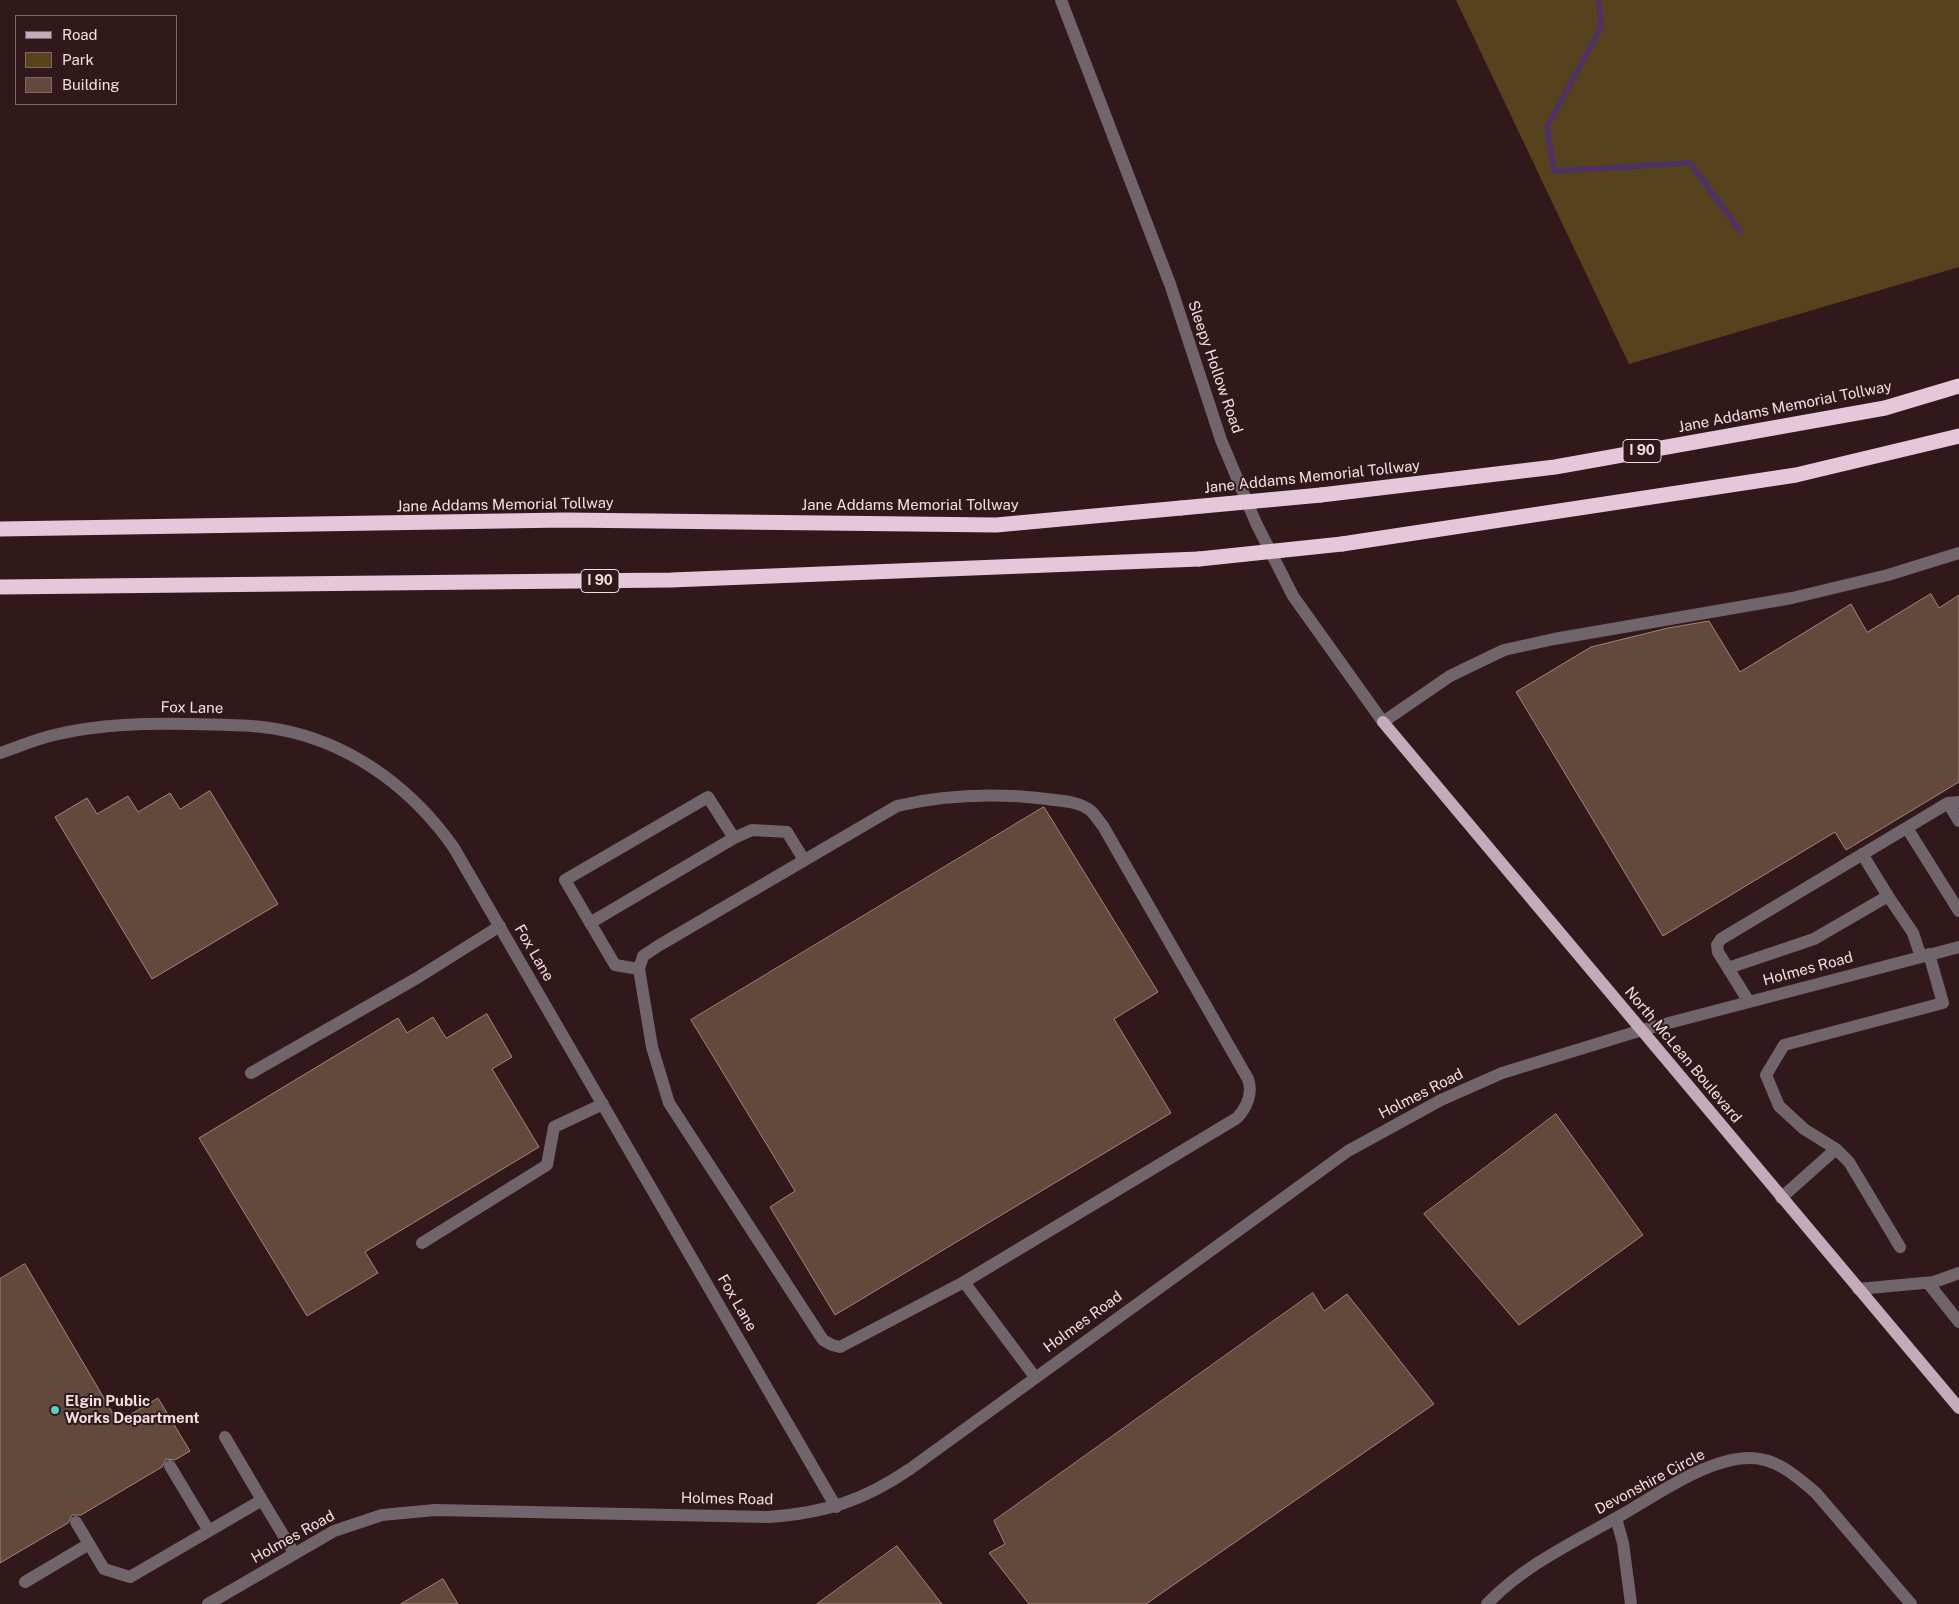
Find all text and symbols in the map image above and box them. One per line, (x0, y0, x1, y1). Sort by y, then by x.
legend (15, 15, 178, 105)
text: Road (62, 26, 98, 43)
text: Park (62, 51, 94, 68)
text: Building (62, 76, 120, 93)
street label: Sleepy Hollow Road (1184, 298, 1246, 436)
street label: Jane Addams Memorial Tollway (1677, 377, 1893, 437)
road number: I 90 (1623, 440, 1661, 462)
street label: Jane Addams Memorial Tollway (1203, 457, 1421, 497)
street label: Jane Addams Memorial Tollway (396, 494, 614, 516)
street label: Jane Addams Memorial Tollway (801, 496, 1019, 514)
road number: I 90 (581, 570, 619, 592)
street label: Fox Lane (161, 698, 223, 718)
street label: Fox Lane (511, 921, 557, 985)
street label: Holmes Road (1761, 948, 1855, 990)
street label: North McLean Boulevard (1621, 983, 1745, 1127)
street label: Holmes Road (1376, 1065, 1466, 1123)
street label: Fox Lane (714, 1271, 760, 1335)
street label: Holmes Road (1040, 1288, 1126, 1356)
place label: Elgin Public Works Department (65, 1392, 200, 1427)
marker: Elgin Public Works Department (49, 1404, 61, 1416)
street label: Devonshire Circle (1592, 1445, 1708, 1519)
street label: Holmes Road (681, 1489, 773, 1509)
street label: Holmes Road (248, 1507, 338, 1567)

